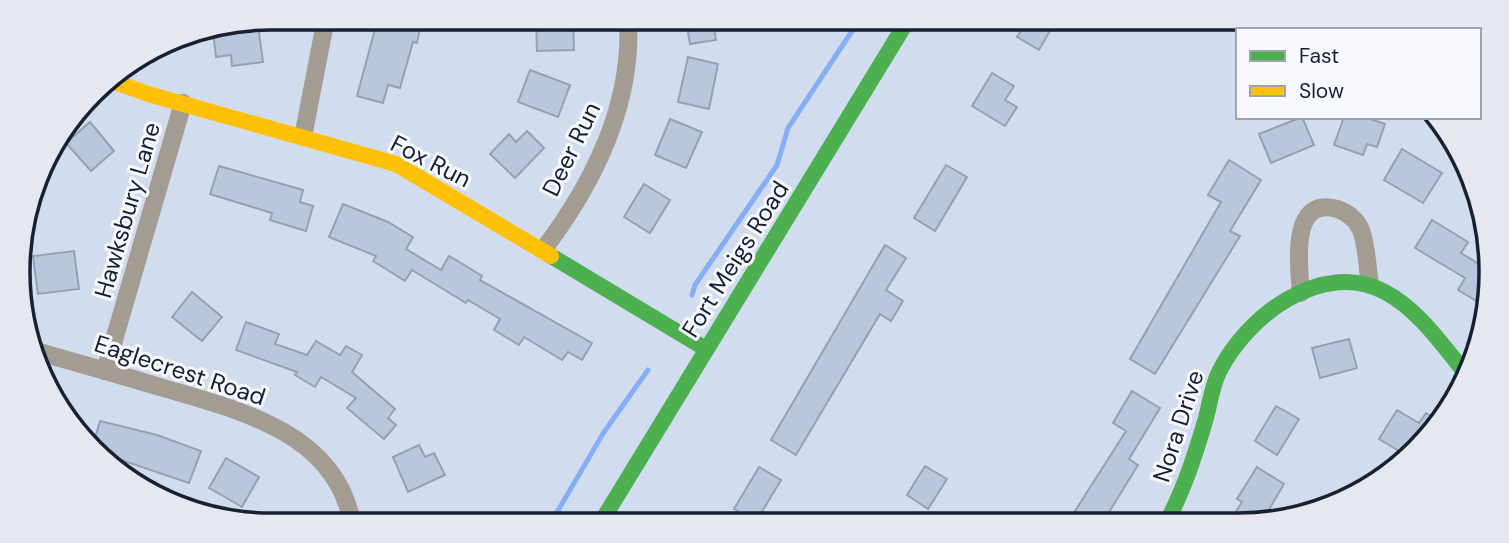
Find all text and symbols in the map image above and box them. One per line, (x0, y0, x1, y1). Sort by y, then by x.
legend (1236, 28, 1481, 119)
text: Fast (1299, 42, 1339, 70)
text: Slow (1299, 77, 1344, 105)
street label: Deer Run (535, 97, 607, 201)
street label: Hawksbury Lane (87, 119, 167, 301)
street label: Fox Run (386, 128, 476, 194)
street label: Fort Meigs Road (675, 175, 795, 343)
street label: Eaglecrest Road (91, 328, 269, 412)
street label: Nora Drive (1145, 366, 1211, 486)

